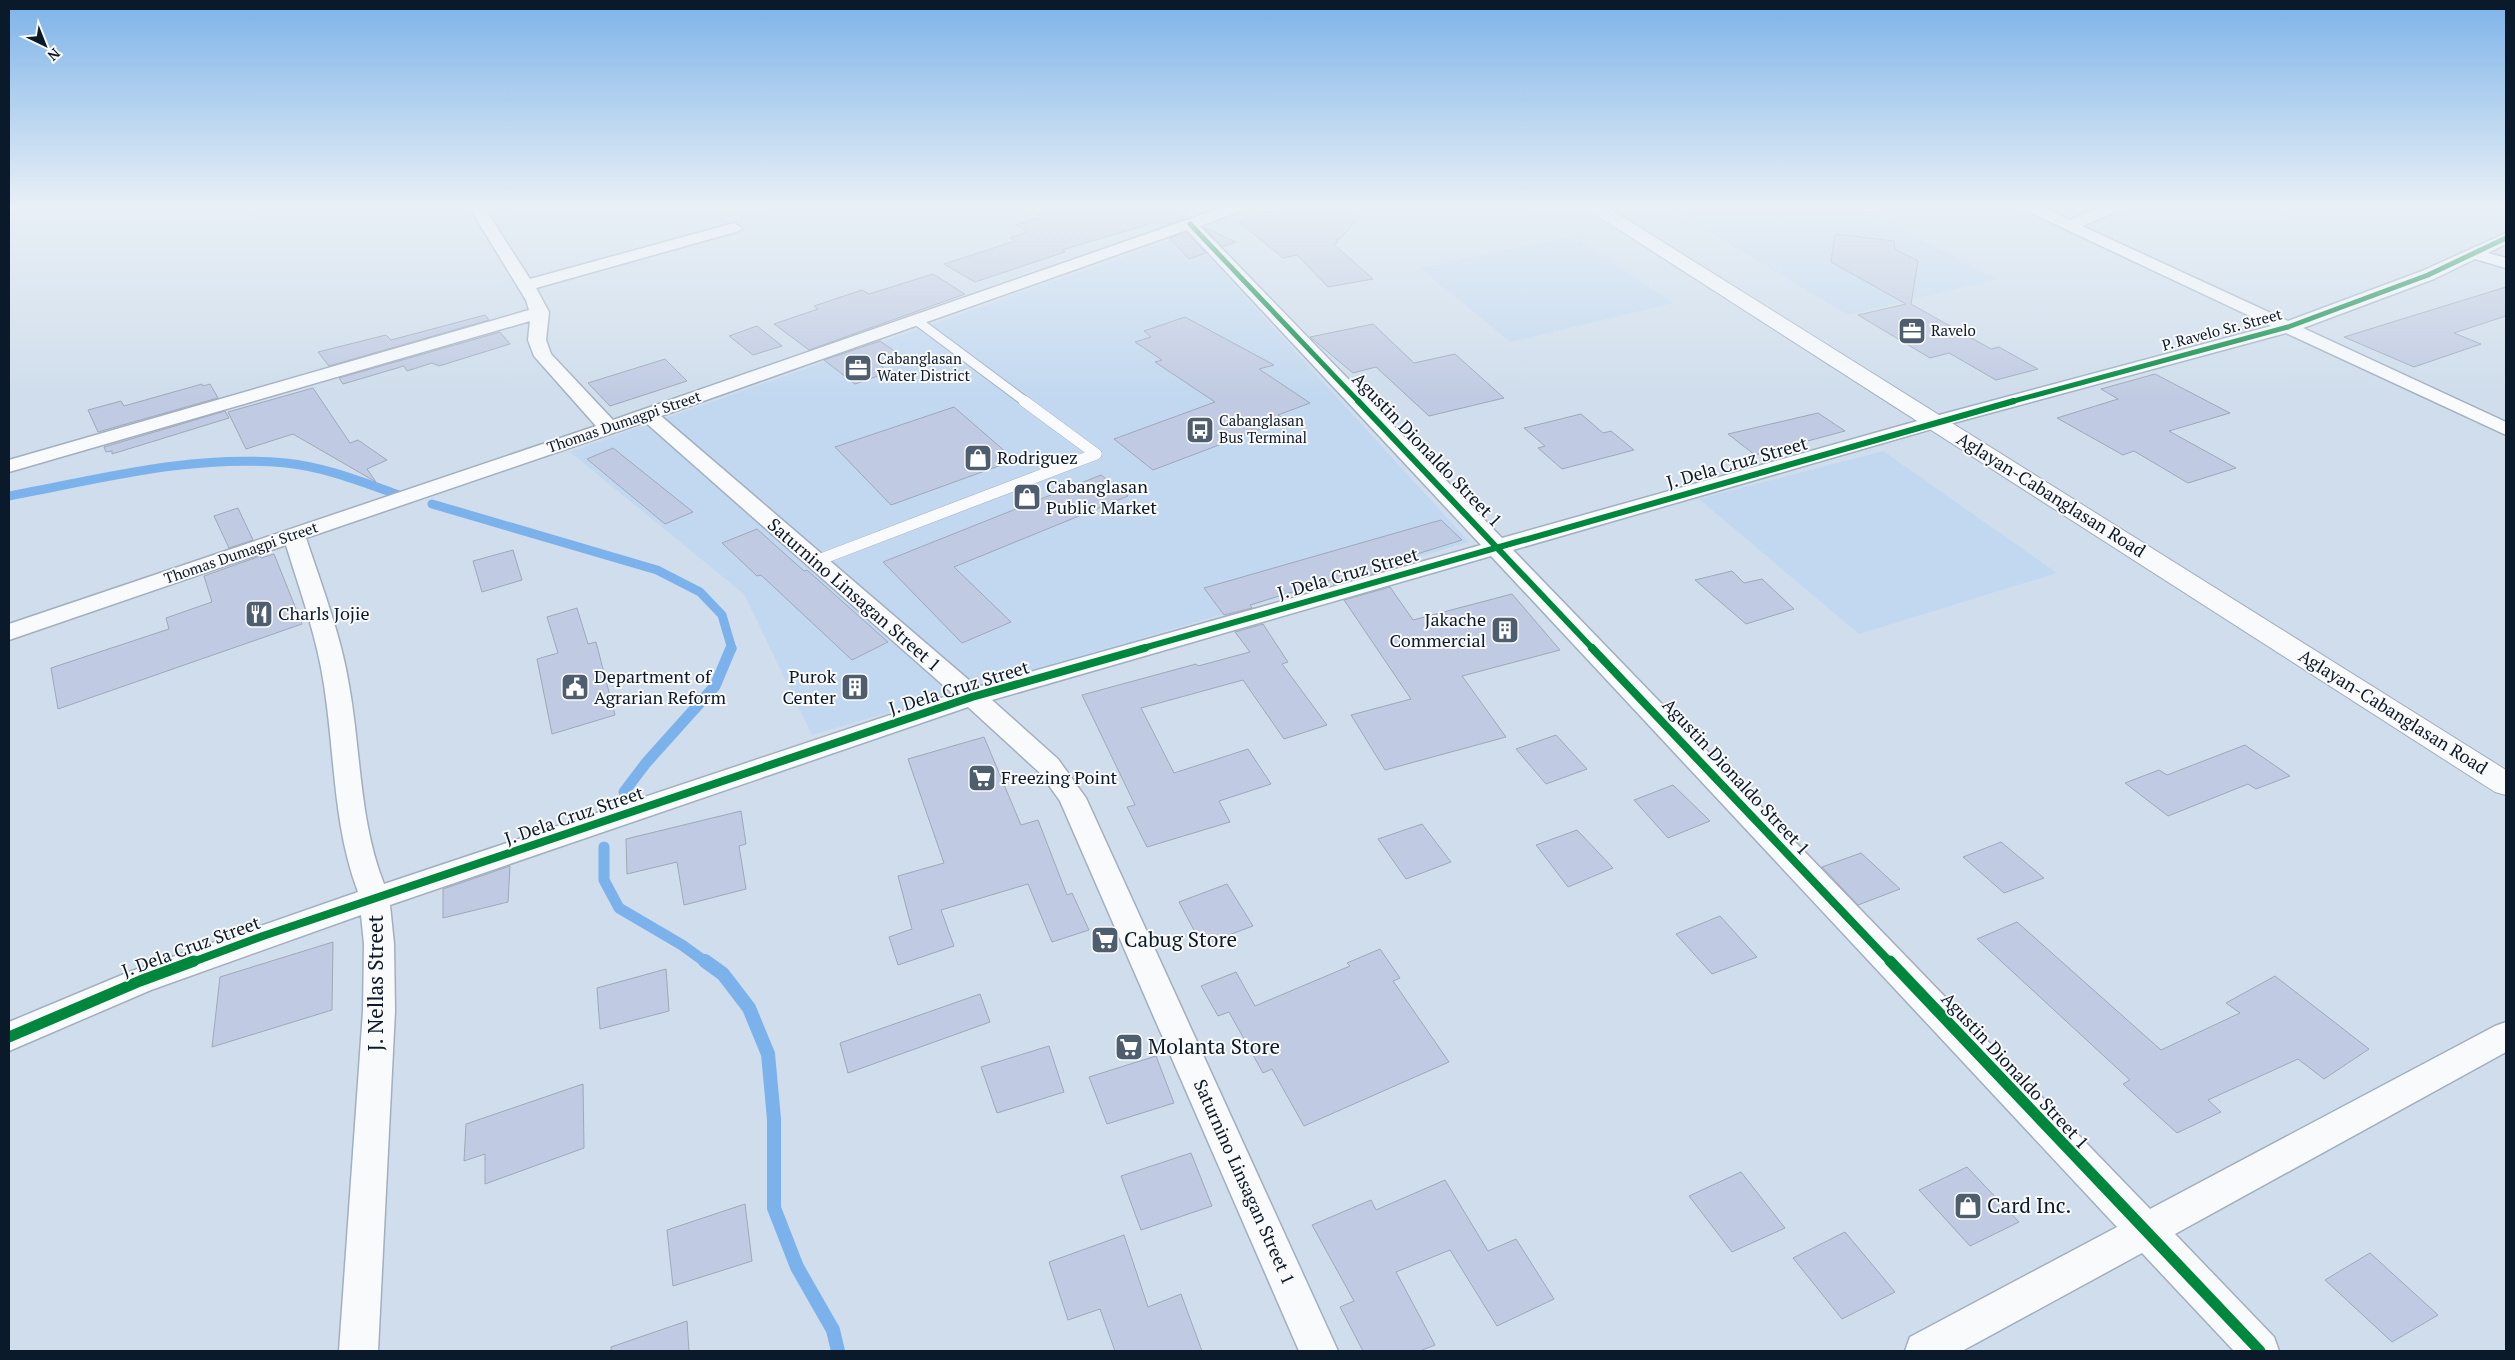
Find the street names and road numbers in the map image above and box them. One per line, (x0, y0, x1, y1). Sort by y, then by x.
street label: P. Ravelo Sr. Street (2160, 303, 2284, 355)
street label: Agustin Dionaldo Street 1 (1348, 367, 1508, 532)
street label: Thomas Dumagpi Street (544, 385, 704, 457)
street label: Aglayan-Cabanglasan Road (1953, 426, 2151, 562)
street label: J. Dela Cruz Street (1663, 430, 1810, 494)
street label: Saturnino Linsagan Street 1 (763, 512, 946, 676)
street label: Thomas Dumagpi Street (161, 516, 321, 588)
street label: J. Dela Cruz Street (1274, 541, 1421, 605)
street label: Aglayan-Cabanglasan Road (2295, 643, 2493, 779)
street label: J. Dela Cruz Street (886, 654, 1032, 720)
street label: Agustin Dionaldo Street 1 (1658, 693, 1816, 860)
street label: J. Dela Cruz Street (501, 780, 647, 850)
street label: J. Dela Cruz Street (118, 910, 263, 982)
street label: J. Nellas Street (361, 914, 389, 1051)
street label: Agustin Dionaldo Street 1 (1937, 987, 2095, 1154)
street label: Saturnino Linsagan Street 1 (1189, 1075, 1301, 1288)

